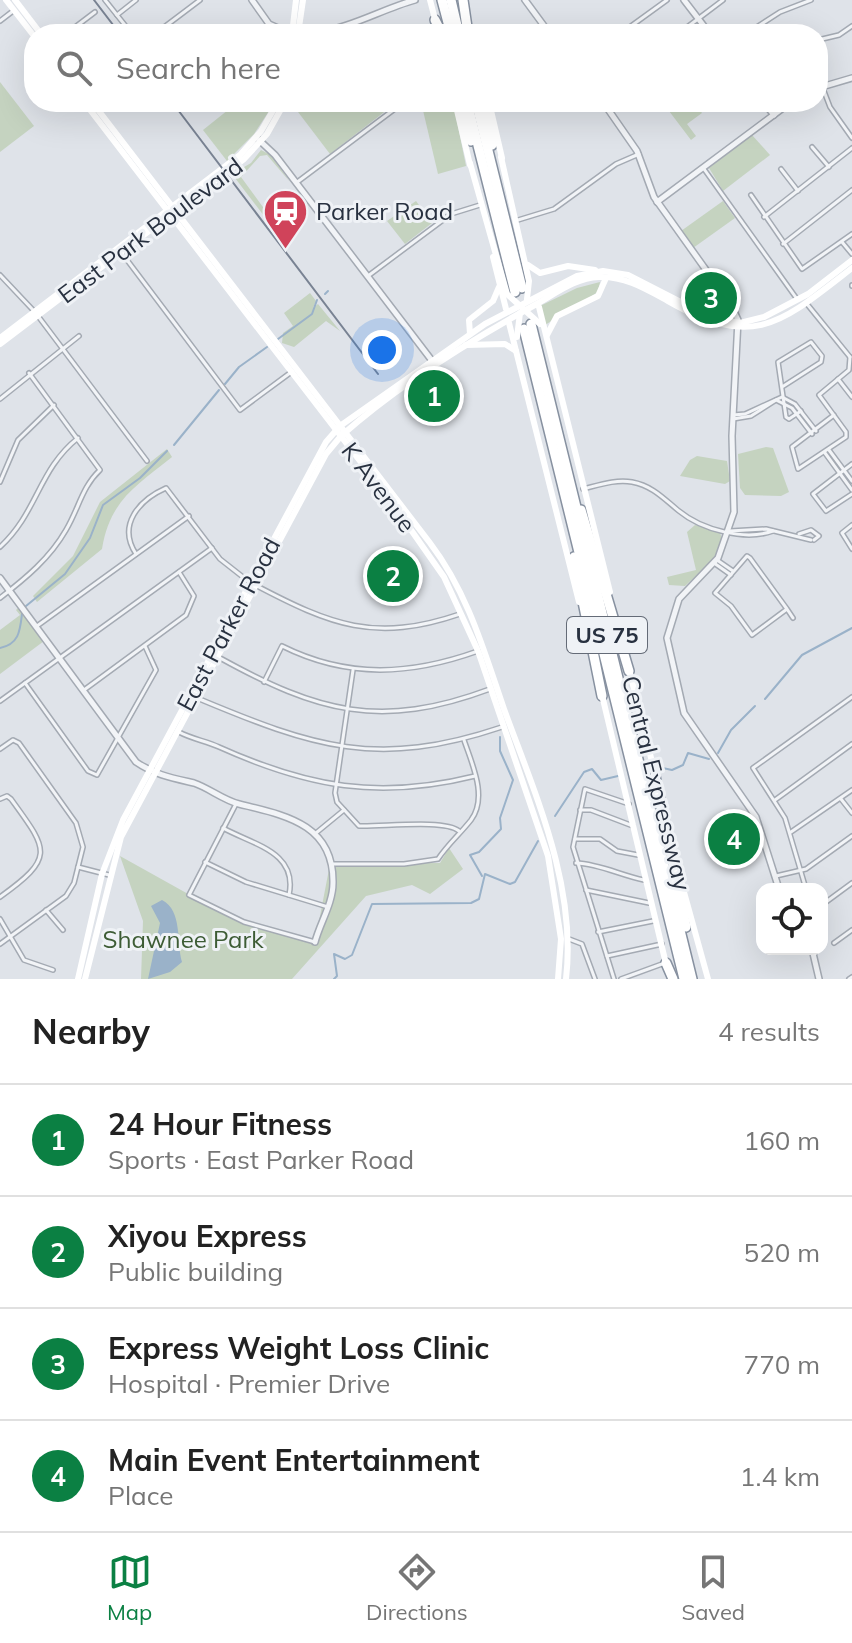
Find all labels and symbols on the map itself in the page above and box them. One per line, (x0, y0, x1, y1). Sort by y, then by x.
street label: East Park Boulevard (52, 151, 248, 309)
station icon: Parker Road (261, 187, 309, 250)
place label: Parker Road (316, 196, 453, 226)
pin: 3 (685, 268, 737, 328)
your location (362, 330, 402, 370)
pin: 1 (408, 366, 460, 426)
street label: K Avenue (335, 436, 423, 538)
street label: East Parker Road (170, 532, 286, 716)
pin: 2 (367, 546, 419, 606)
road number: US 75 (567, 617, 647, 653)
street label: Central Expressway (616, 673, 698, 894)
pin: 4 (708, 809, 760, 869)
park label: Shawnee Park (102, 924, 264, 954)

